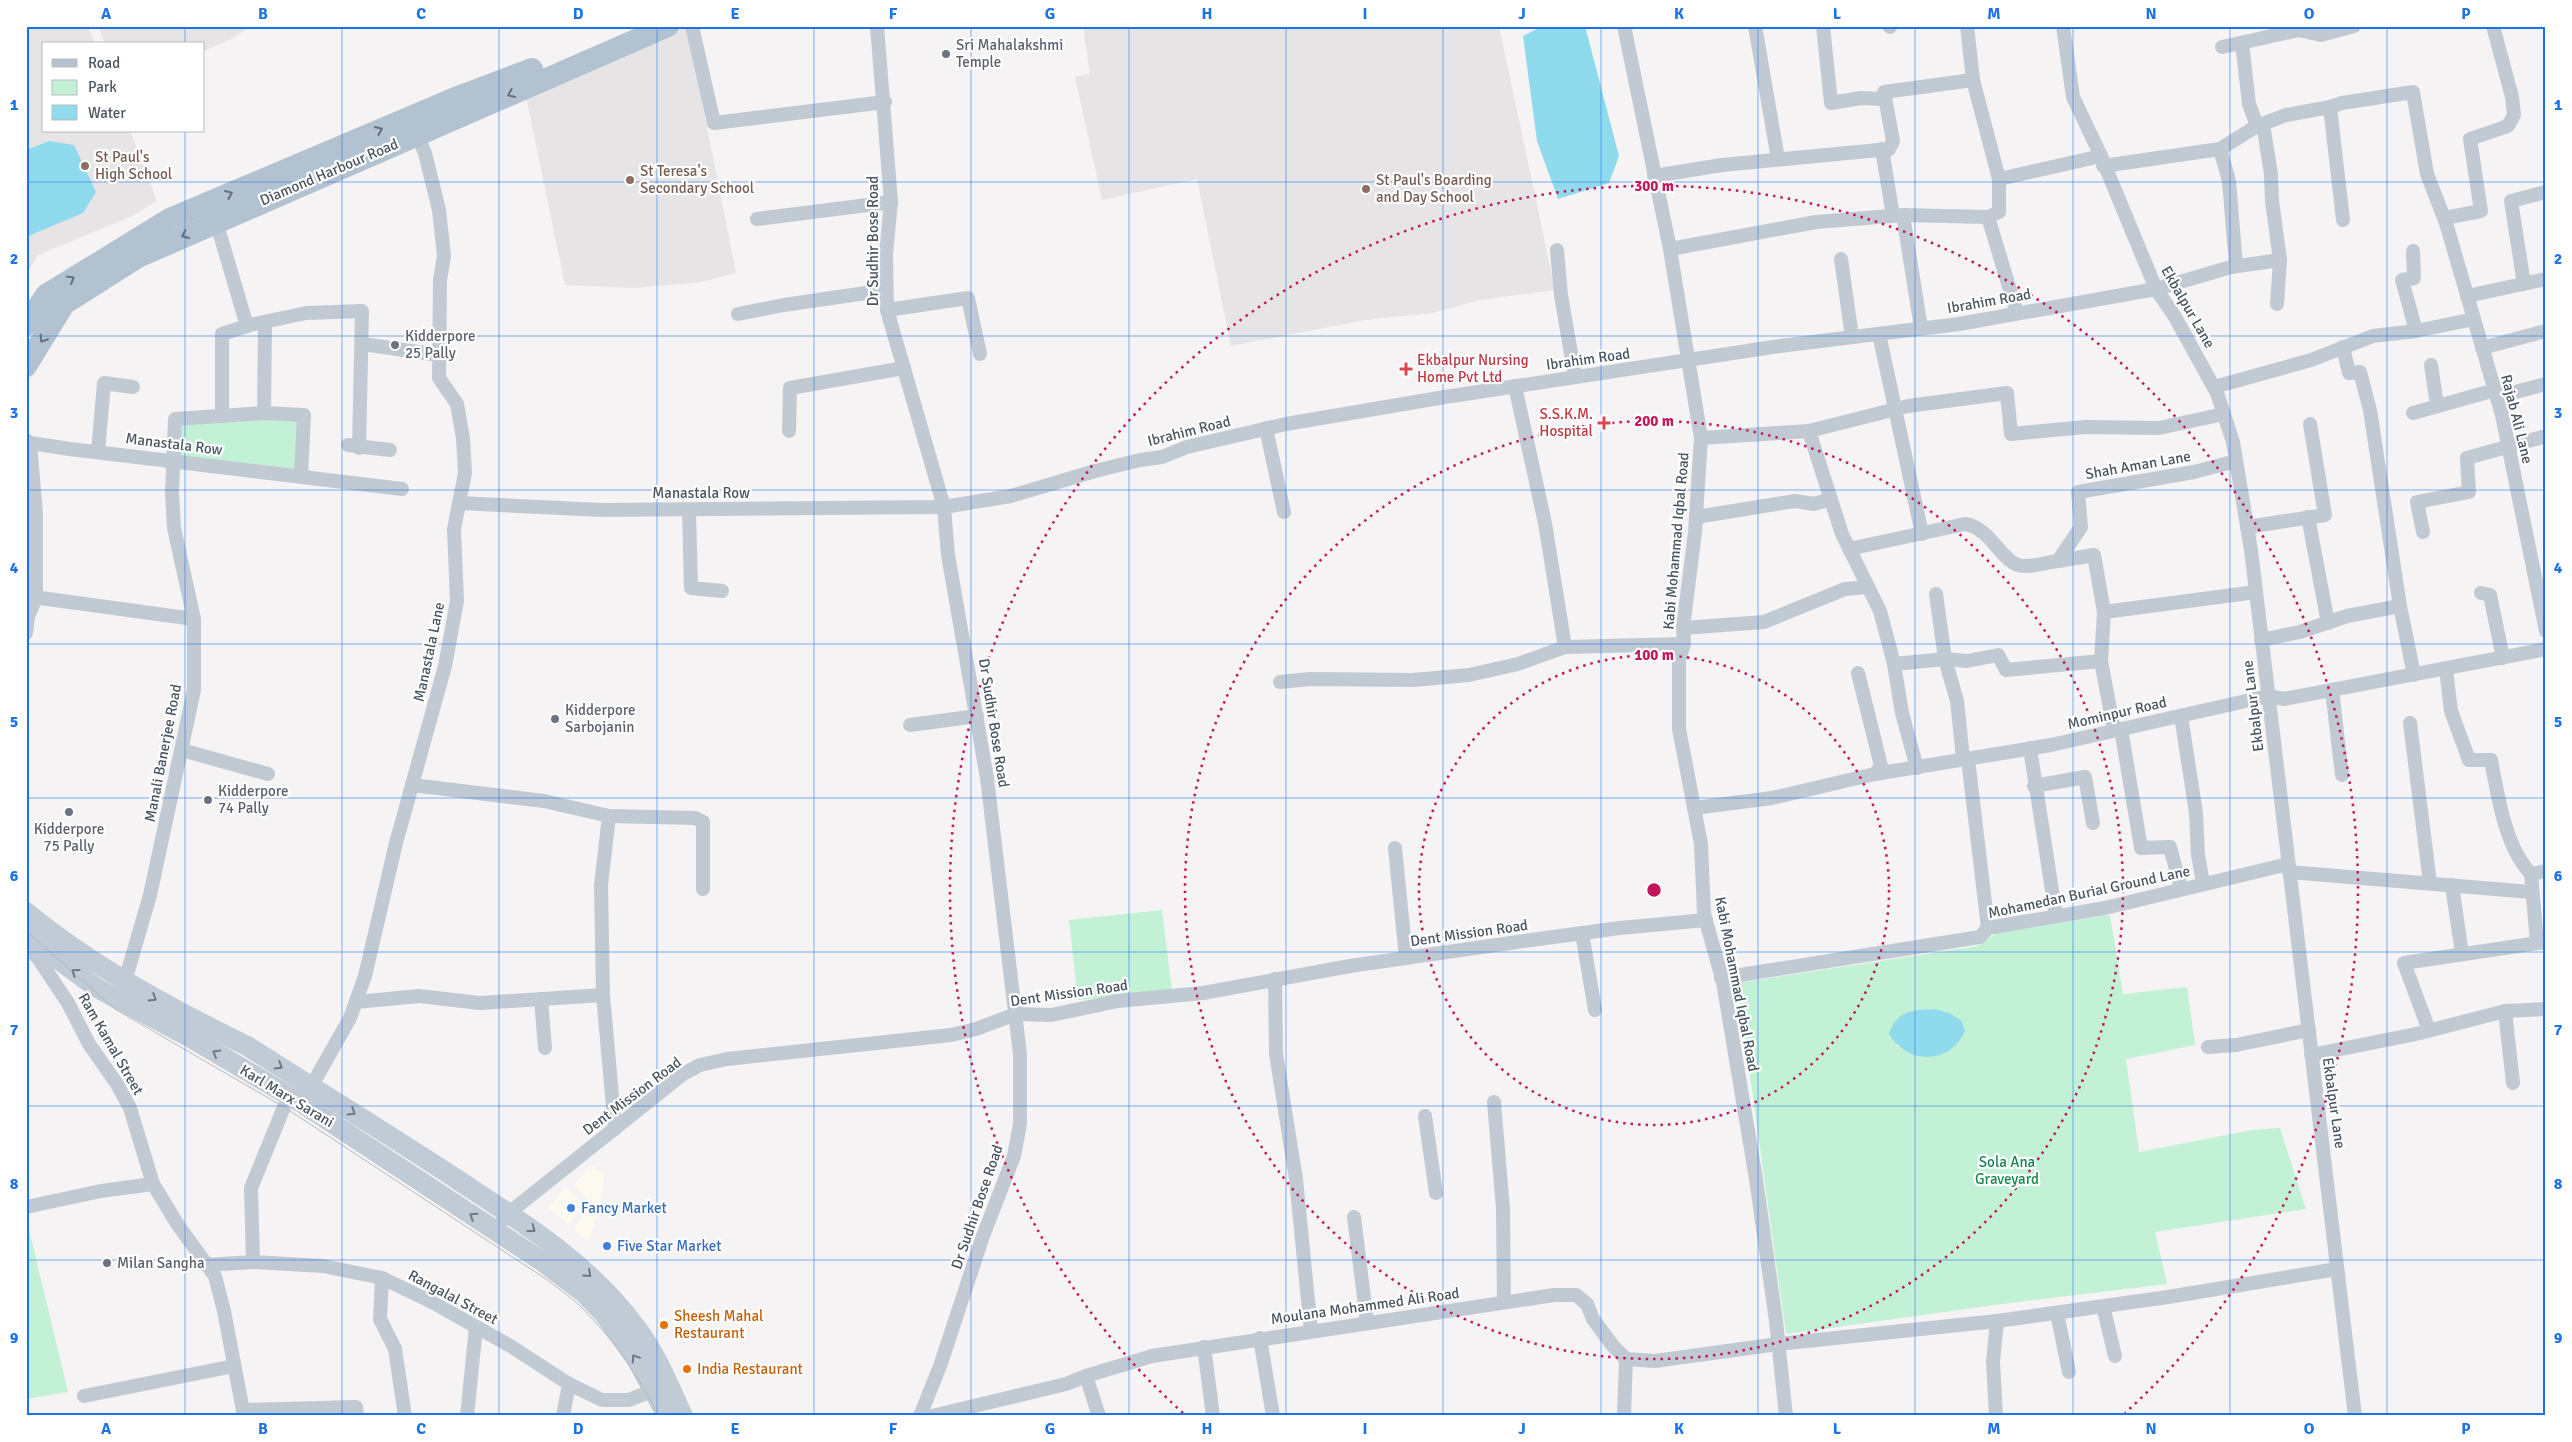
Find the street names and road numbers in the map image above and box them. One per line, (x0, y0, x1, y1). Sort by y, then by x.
street label: Diamond Harbour Road (257, 135, 401, 209)
street label: Dr Sudhir Bose Road (864, 176, 882, 306)
street label: Ekbalpur Lane (2157, 263, 2219, 351)
street label: Ibrahim Road (1946, 285, 2032, 317)
street label: Ibrahim Road (1545, 344, 1631, 374)
street label: Rajab Ali Lane (2497, 373, 2537, 465)
street label: Ibrahim Road (1146, 412, 1232, 450)
street label: Manastala Row (124, 429, 224, 459)
street label: Shah Aman Lane (2084, 447, 2192, 483)
street label: Kabi Mohammad Iqbal Road (1659, 452, 1693, 630)
street label: Manastala Row (652, 484, 750, 502)
street label: Manastala Lane (410, 601, 448, 703)
street label: Dr Sudhir Bose Road (975, 657, 1013, 789)
street label: Ekbalpur Lane (2238, 659, 2268, 753)
street label: Manali Banerjee Road (141, 683, 185, 823)
street label: Mominpur Road (2066, 693, 2168, 733)
street label: Mohamedan Burial Ground Lane (1986, 862, 2192, 922)
street label: Kabi Mohammad Iqbal Road (1711, 895, 1763, 1073)
street label: Dent Mission Road (1409, 916, 1529, 950)
street label: Dent Mission Road (1009, 976, 1129, 1010)
street label: Ram Kamal Street (75, 990, 147, 1098)
street label: Dent Mission Road (579, 1053, 685, 1139)
street label: Ekbalpur Lane (2319, 1056, 2349, 1150)
street label: Karl Marx Sarani (237, 1061, 337, 1131)
street label: Dr Sudhir Bose Road (947, 1142, 1007, 1272)
street label: Rangalal Street (405, 1266, 501, 1328)
street label: Moulana Mohammed Ali Road (1269, 1284, 1461, 1328)

